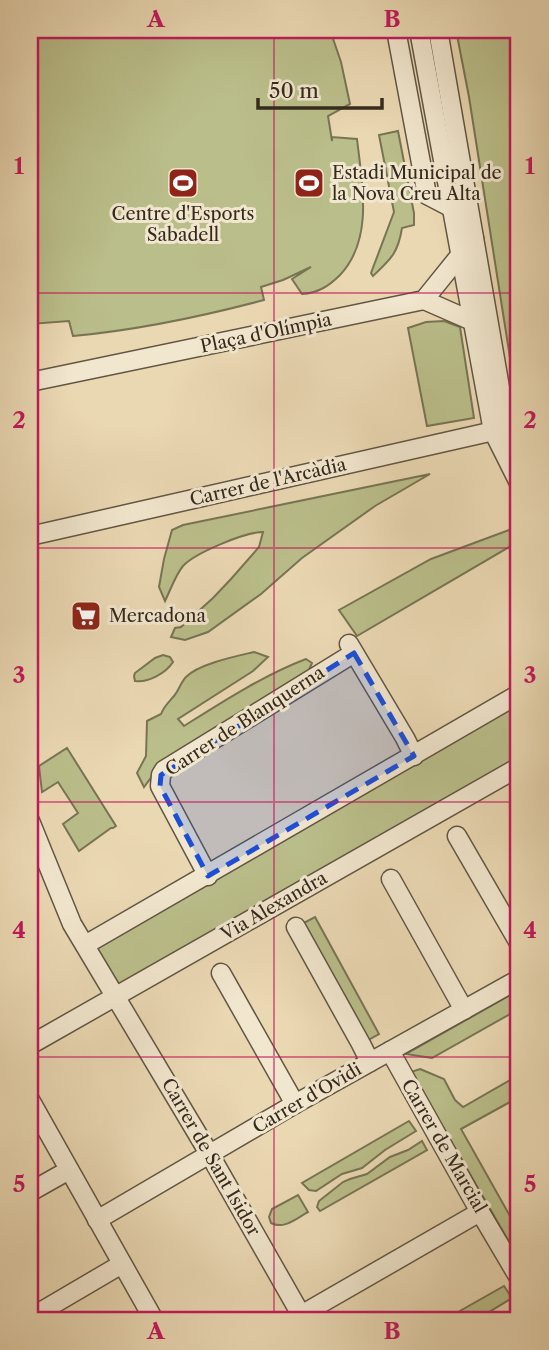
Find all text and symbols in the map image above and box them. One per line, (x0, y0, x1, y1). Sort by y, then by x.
text: A (146, 5, 166, 33)
text: B (383, 5, 401, 33)
scale bar (258, 66, 383, 110)
text: 50 m (269, 78, 319, 103)
text: 1 (14, 152, 25, 180)
text: 1 (525, 152, 536, 180)
place label: Estadi Municipal de la Nova Creu Alta (332, 162, 502, 205)
sports icon: Centre d'Esports Sabadell (166, 166, 200, 200)
sports icon: Estadi Municipal de la Nova Creu Alta (292, 166, 326, 200)
place label: Centre d'Esports Sabadell (112, 203, 254, 246)
street label: Plaça d'Olímpia (198, 308, 334, 358)
text: 2 (12, 406, 26, 434)
text: 2 (523, 406, 537, 434)
street label: Carrer de l'Arcàdia (188, 453, 349, 511)
supermarket icon: Mercadona (69, 599, 103, 633)
place label: Mercadona (109, 605, 206, 627)
text: 3 (13, 661, 26, 689)
street label: Carrer de Blanquerna (161, 661, 329, 781)
text: 3 (524, 661, 537, 689)
street label: Via Alexandra (216, 866, 331, 946)
text: 4 (12, 916, 26, 944)
text: 4 (523, 916, 537, 944)
street label: Carrer d'Ovidi (249, 1058, 366, 1138)
street label: Carrer de Sant Isidor (157, 1074, 265, 1240)
street label: Carrer de Marcial (397, 1075, 491, 1217)
text: 5 (13, 1170, 25, 1198)
text: 5 (524, 1170, 536, 1198)
text: A (146, 1317, 166, 1345)
text: B (383, 1317, 401, 1345)

